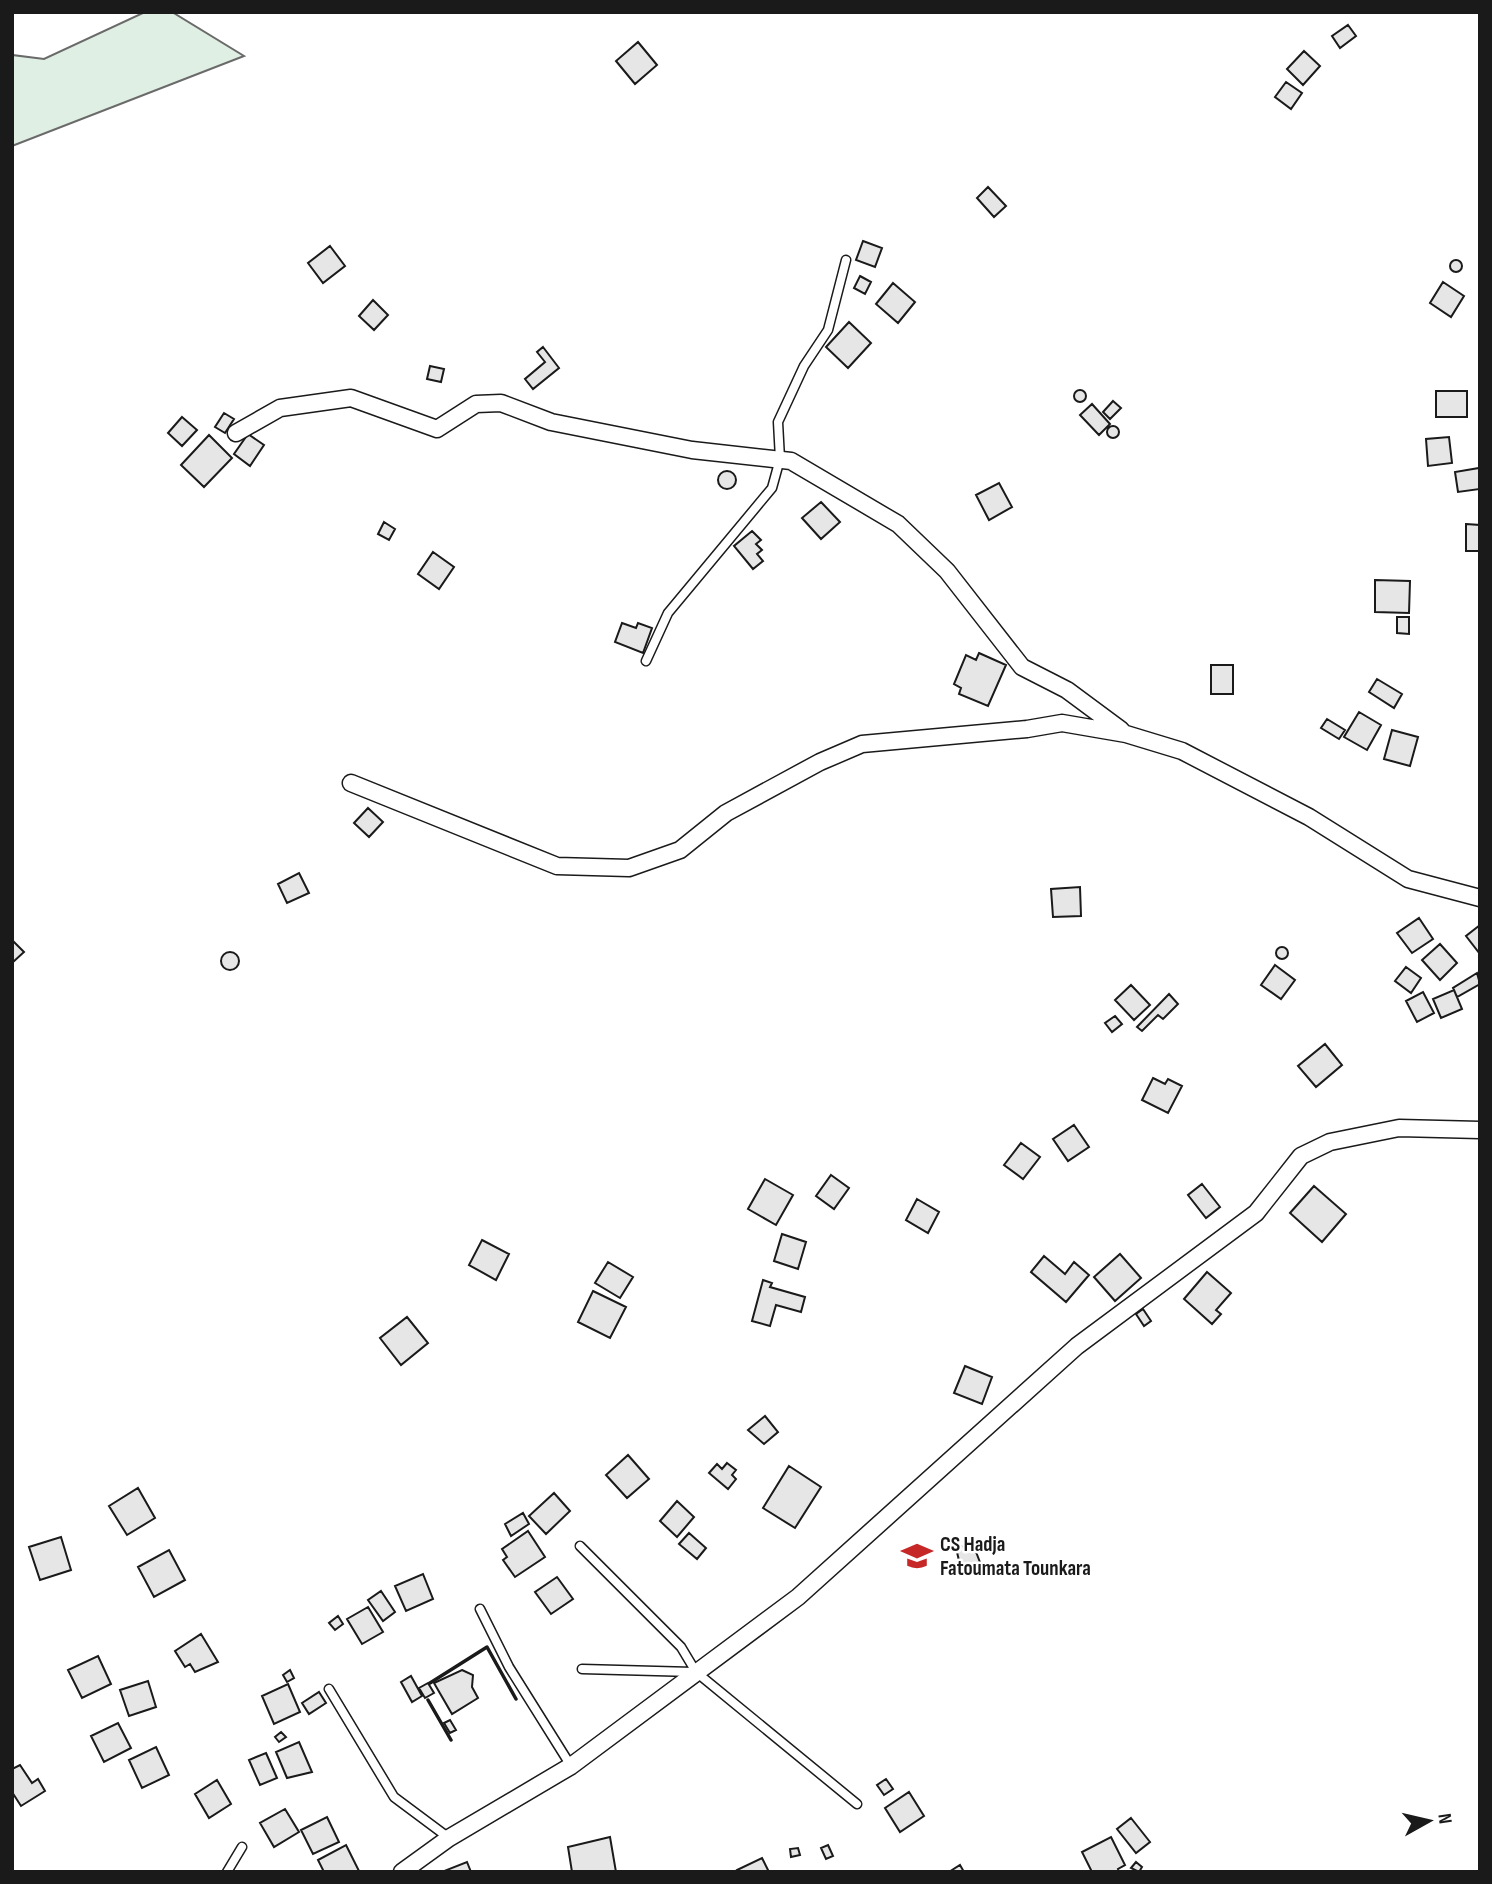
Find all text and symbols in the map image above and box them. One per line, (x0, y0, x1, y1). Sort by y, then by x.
place label: CS Hadja Fatoumata Tounkara (940, 1532, 1091, 1581)
school or university icon: CS Hadja Fatoumata Tounkara (900, 1539, 934, 1573)
north arrow (1394, 1786, 1464, 1856)
text: N (1432, 1812, 1456, 1825)

